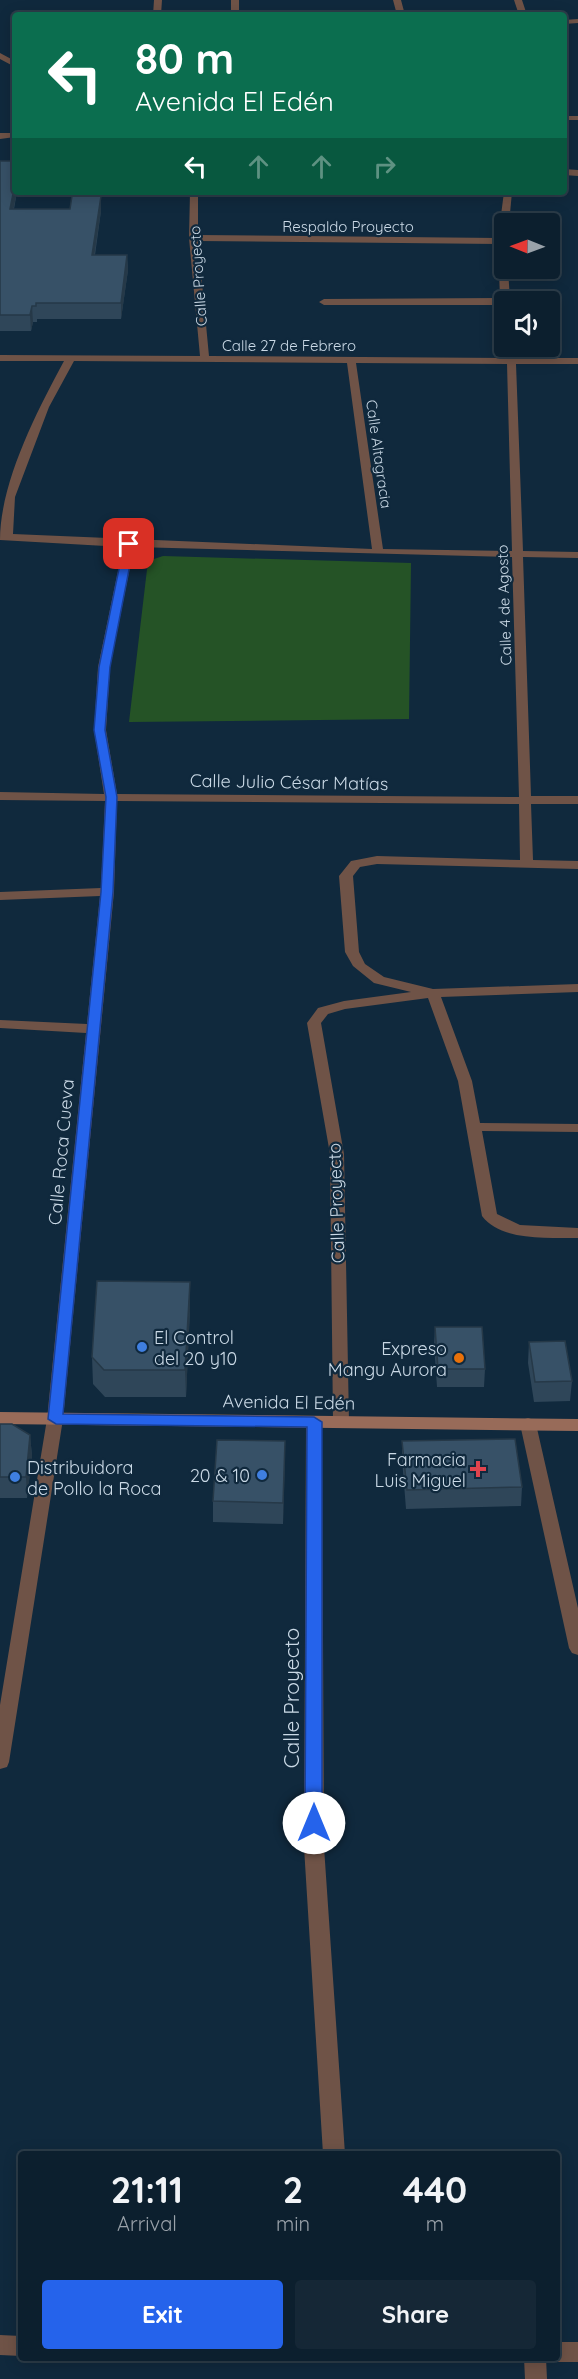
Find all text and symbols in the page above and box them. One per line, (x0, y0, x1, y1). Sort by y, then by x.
text: 80 m (135, 32, 234, 85)
icon: left (36, 36, 114, 114)
text: Avenida El Edén (135, 84, 334, 118)
icon: left (179, 150, 212, 183)
icon: ahead (242, 150, 275, 183)
icon: ahead (305, 150, 338, 183)
icon: right (368, 150, 401, 183)
north arrow (494, 213, 560, 279)
map controls (494, 213, 560, 357)
street label: Respaldo Proyecto (282, 217, 414, 236)
street label: Calle Proyecto (185, 225, 211, 327)
button: sound (494, 291, 560, 357)
street label: Calle 27 de Febrero (222, 336, 356, 355)
street label: Calle Altagracia (362, 398, 396, 510)
pin (103, 518, 154, 569)
icon: arrive (112, 527, 145, 560)
street label: Calle 4 de Agosto (492, 544, 516, 666)
street label: Calle Julio César Matías (190, 769, 388, 795)
street label: Calle Roca Cueva (43, 1078, 79, 1226)
street label: Calle Proyecto (322, 1142, 350, 1264)
place label: El Control del 20 y10 (154, 1326, 237, 1370)
place label: Expreso Mangu Aurora (328, 1337, 447, 1381)
marker: El Control del 20 y10 (135, 1340, 149, 1354)
marker: Expreso Mangu Aurora (452, 1351, 466, 1365)
street label: Avenida El Edén (222, 1389, 356, 1415)
place label: Farmacia Luis Miguel (375, 1448, 466, 1492)
place label: Distribuidora de Pollo la Roca (27, 1456, 161, 1500)
marker: Farmacia Luis Miguel (471, 1462, 485, 1476)
place label: 20 & 10 (190, 1464, 250, 1487)
marker: 20 & 10 (255, 1468, 269, 1482)
marker: Distribuidora de Pollo la Roca (8, 1470, 22, 1484)
street label: Calle Proyecto (278, 1628, 304, 1768)
position arrow (282, 1791, 346, 1855)
text: 21:11 (111, 2167, 183, 2212)
text: 2 (283, 2167, 303, 2212)
text: 440 (403, 2167, 467, 2212)
text: Arrival (117, 2211, 177, 2236)
text: min (276, 2211, 310, 2236)
text: m (426, 2211, 444, 2236)
button: Exit (42, 2280, 283, 2349)
button: Share (295, 2280, 536, 2349)

